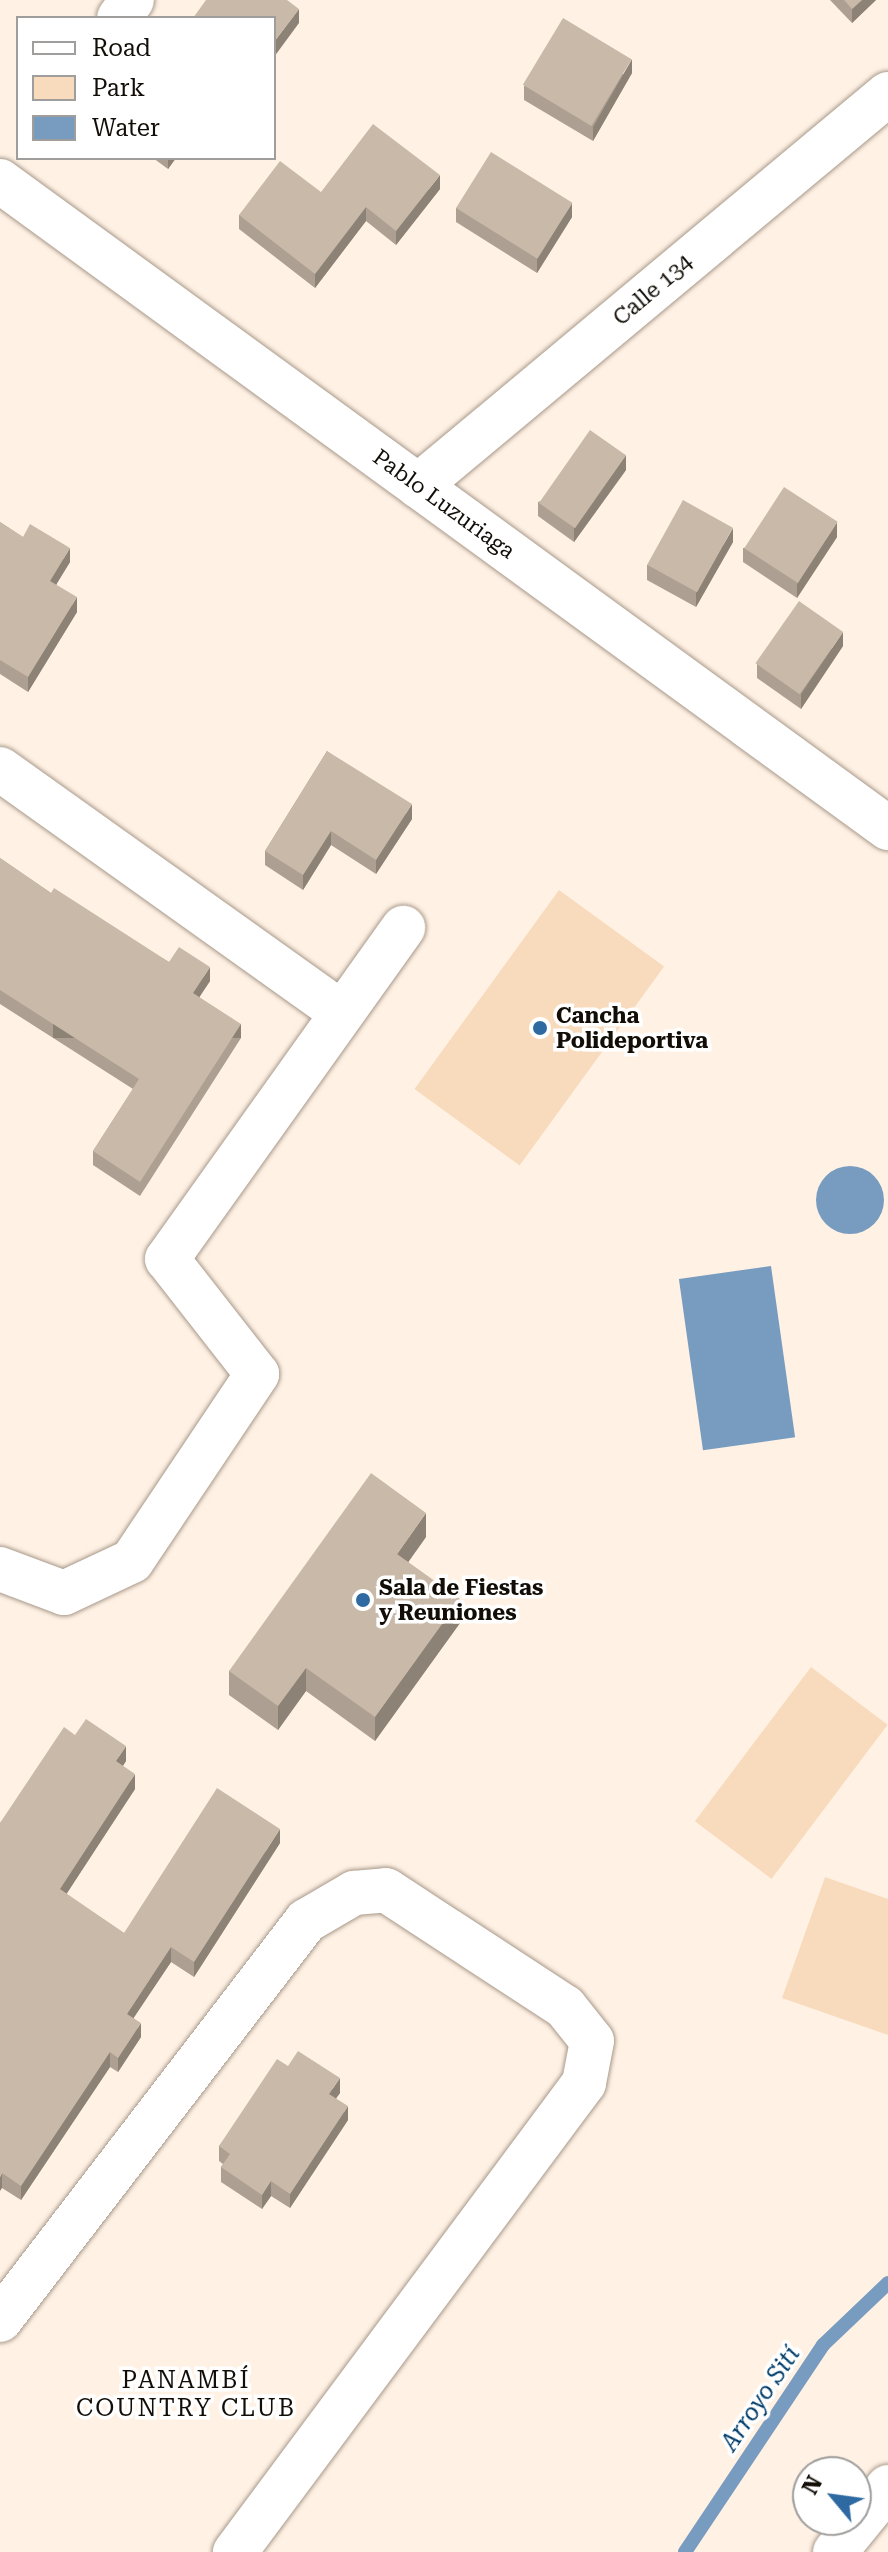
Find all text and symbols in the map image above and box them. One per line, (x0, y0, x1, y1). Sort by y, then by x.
legend (16, 16, 276, 160)
text: Road (92, 34, 151, 62)
text: Park (92, 74, 145, 102)
text: Water (92, 114, 160, 142)
street label: Calle 134 (608, 249, 698, 331)
street label: Pablo Luzuriaga (368, 444, 520, 564)
place label: Cancha Polideportiva (556, 1002, 708, 1054)
marker: Cancha Polideportiva (531, 1019, 549, 1037)
place label: Sala de Fiestas y Reuniones (379, 1574, 543, 1626)
marker: Sala de Fiestas y Reuniones (354, 1591, 372, 1609)
water label: Arroyo Sití (716, 2341, 806, 2457)
district label: PANAMBÍ COUNTRY CLUB (76, 2367, 296, 2423)
north arrow (792, 2456, 872, 2536)
text: N (797, 2472, 827, 2499)

